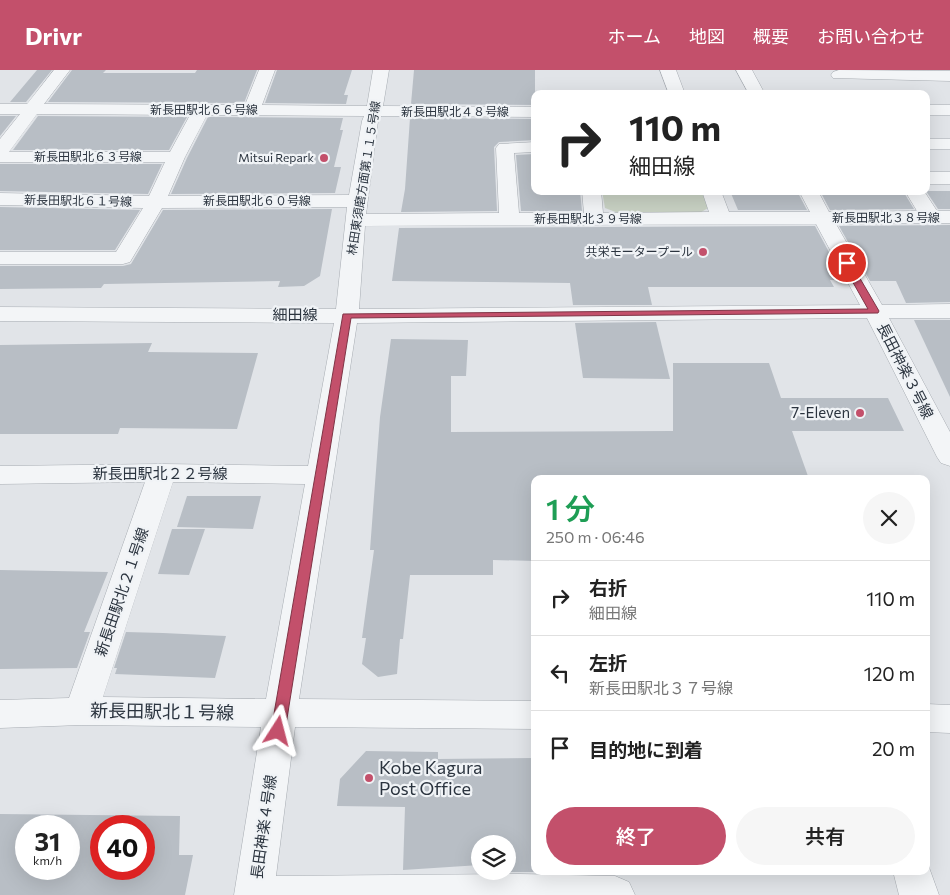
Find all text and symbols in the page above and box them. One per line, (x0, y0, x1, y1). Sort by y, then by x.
text: Drivr (25, 21, 82, 50)
text: ホーム (608, 25, 661, 47)
text: 地図 (689, 25, 725, 47)
text: 概要 (753, 25, 789, 47)
text: お問い合わせ (817, 25, 925, 47)
street label: 林田東須磨方面第１１５号線 (344, 100, 382, 256)
street label: 新長田駅北６６号線 (150, 102, 258, 116)
street label: 新長田駅北４８号線 (401, 104, 509, 118)
text: 110 m (629, 105, 721, 148)
icon: right (546, 110, 611, 175)
street label: 新長田駅北６３号線 (34, 149, 142, 163)
place label: Mitsui Repark (238, 150, 314, 164)
marker: Mitsui Repark (318, 152, 330, 164)
text: 細田線 (629, 152, 695, 179)
street label: 新長田駅北６１号線 (24, 192, 132, 208)
street label: 新長田駅北６０号線 (203, 193, 311, 207)
street label: 新長田駅北３８号線 (832, 210, 940, 224)
street label: 新長田駅北３９号線 (534, 211, 642, 225)
pin (826, 242, 868, 284)
place label: 共栄モータープール (586, 244, 693, 258)
marker: 共栄モータープール (697, 246, 709, 258)
icon: arrive (833, 249, 861, 277)
street label: 細田線 (272, 305, 318, 323)
street label: 長田神楽３号線 (874, 320, 938, 421)
place label: 7-Eleven (791, 403, 850, 421)
marker: 7-Eleven (854, 407, 866, 419)
street label: 新長田駅北２２号線 (92, 464, 228, 482)
text: 1 分 (546, 489, 595, 526)
button: close (863, 492, 915, 544)
street label: 新長田駅北２１号線 (91, 525, 152, 658)
text: 250 m · 06:46 (546, 527, 645, 546)
text: 右折 (589, 576, 627, 599)
icon: right (546, 584, 574, 612)
text: 110 m (866, 587, 915, 610)
text: 細田線 (589, 603, 637, 622)
text: 左折 (589, 651, 627, 674)
icon: left (546, 659, 574, 687)
text: 120 m (864, 662, 915, 685)
text: 新長田駅北３７号線 (589, 678, 733, 697)
street label: 新長田駅北１号線 (90, 699, 234, 723)
position arrow (251, 704, 303, 756)
icon: arrive (546, 734, 574, 762)
text: 20 m (872, 737, 915, 760)
text: 目的地に到着 (589, 738, 703, 761)
place label: Kobe Kagura Post Office (379, 756, 483, 799)
marker: Kobe Kagura Post Office (363, 772, 375, 784)
street label: 長田神楽４号線 (247, 774, 279, 880)
button: 終了 (546, 807, 726, 865)
button: 共有 (736, 807, 915, 865)
speed limit sign: 40 (90, 815, 155, 880)
text: 31 (35, 826, 60, 856)
map controls (471, 835, 516, 880)
button: layers (471, 835, 516, 880)
text: km/h (33, 853, 62, 867)

